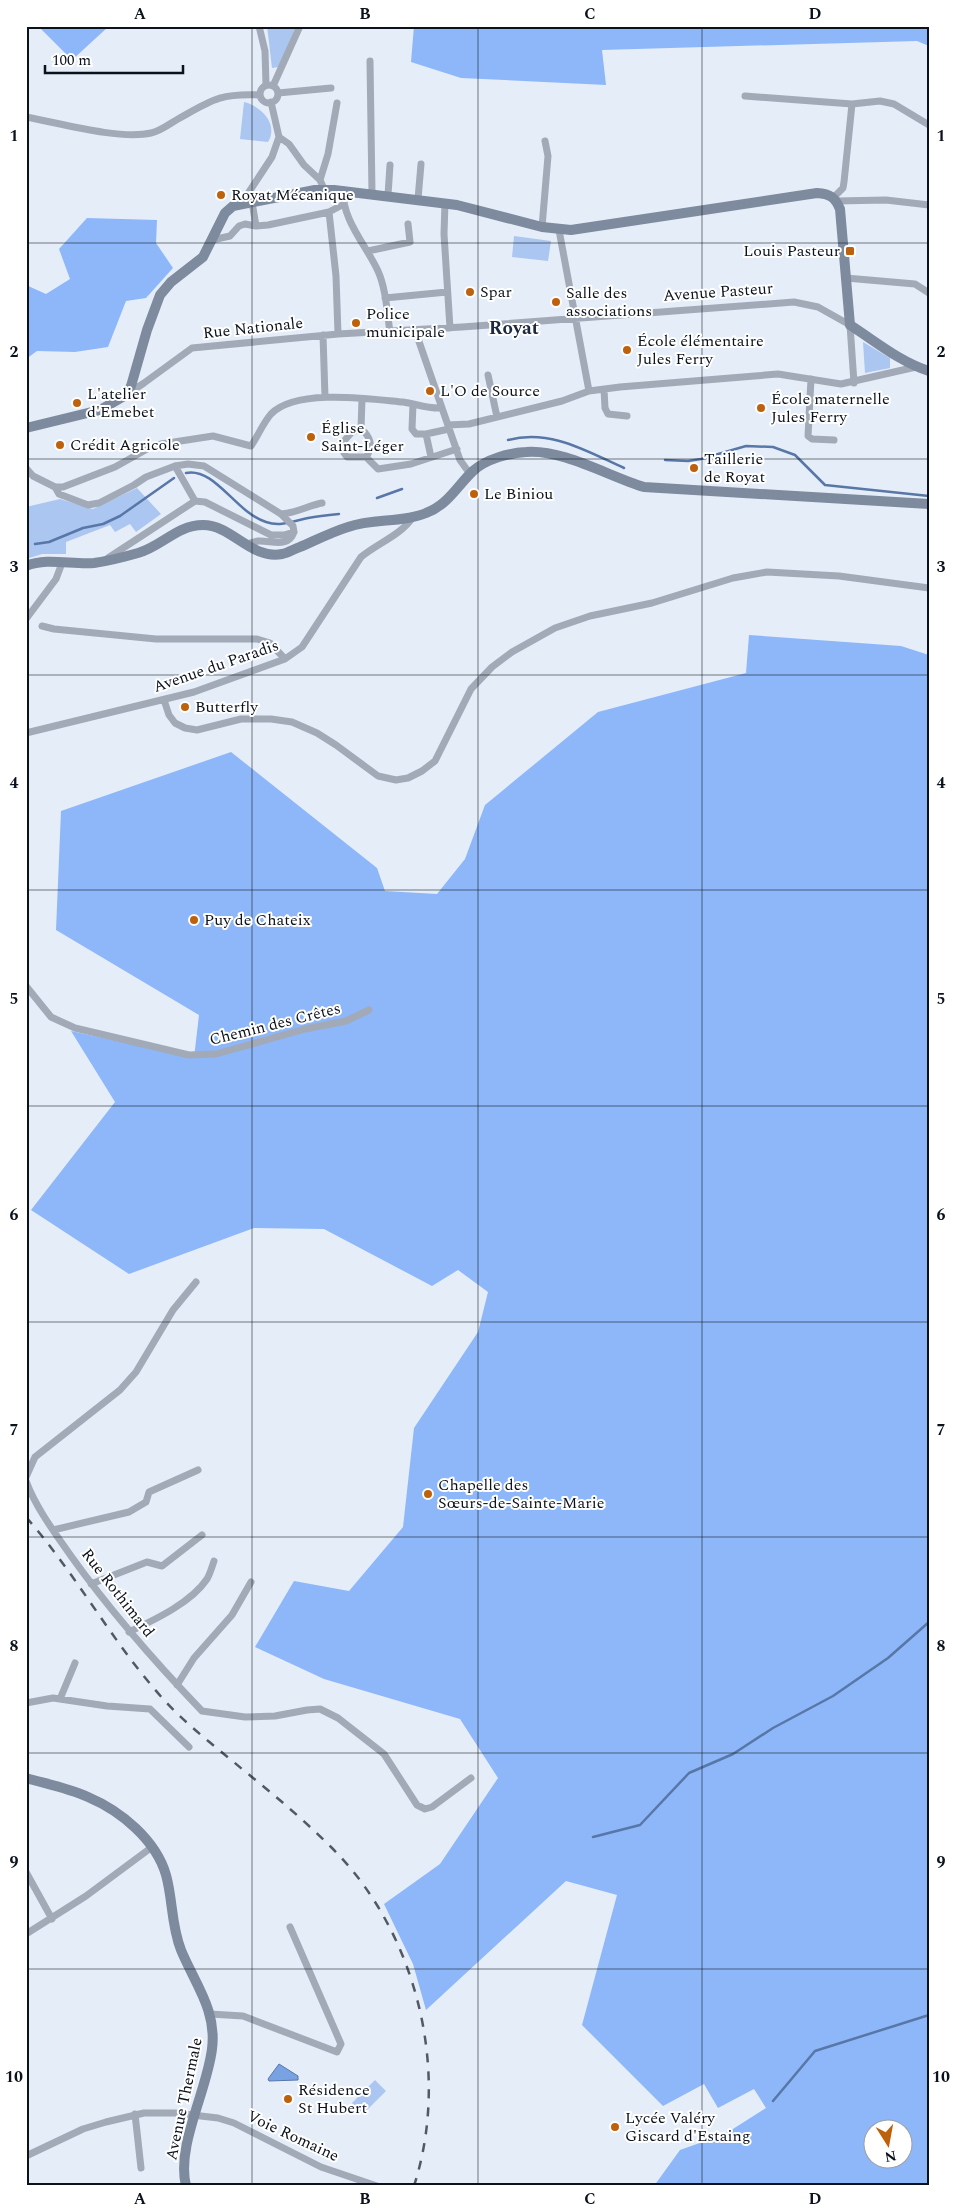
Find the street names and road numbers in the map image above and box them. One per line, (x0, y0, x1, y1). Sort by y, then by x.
street label: Avenue Pasteur (662, 276, 774, 308)
street label: Rue Nationale (202, 311, 304, 345)
street label: Avenue du Paradis (150, 633, 282, 699)
street label: Chemin des Crêtes (207, 996, 343, 1052)
street label: Rue Rothimard (76, 1543, 160, 1643)
street label: Avenue Thermale (159, 2035, 209, 2163)
street label: Voie Romaine (243, 2104, 343, 2168)

